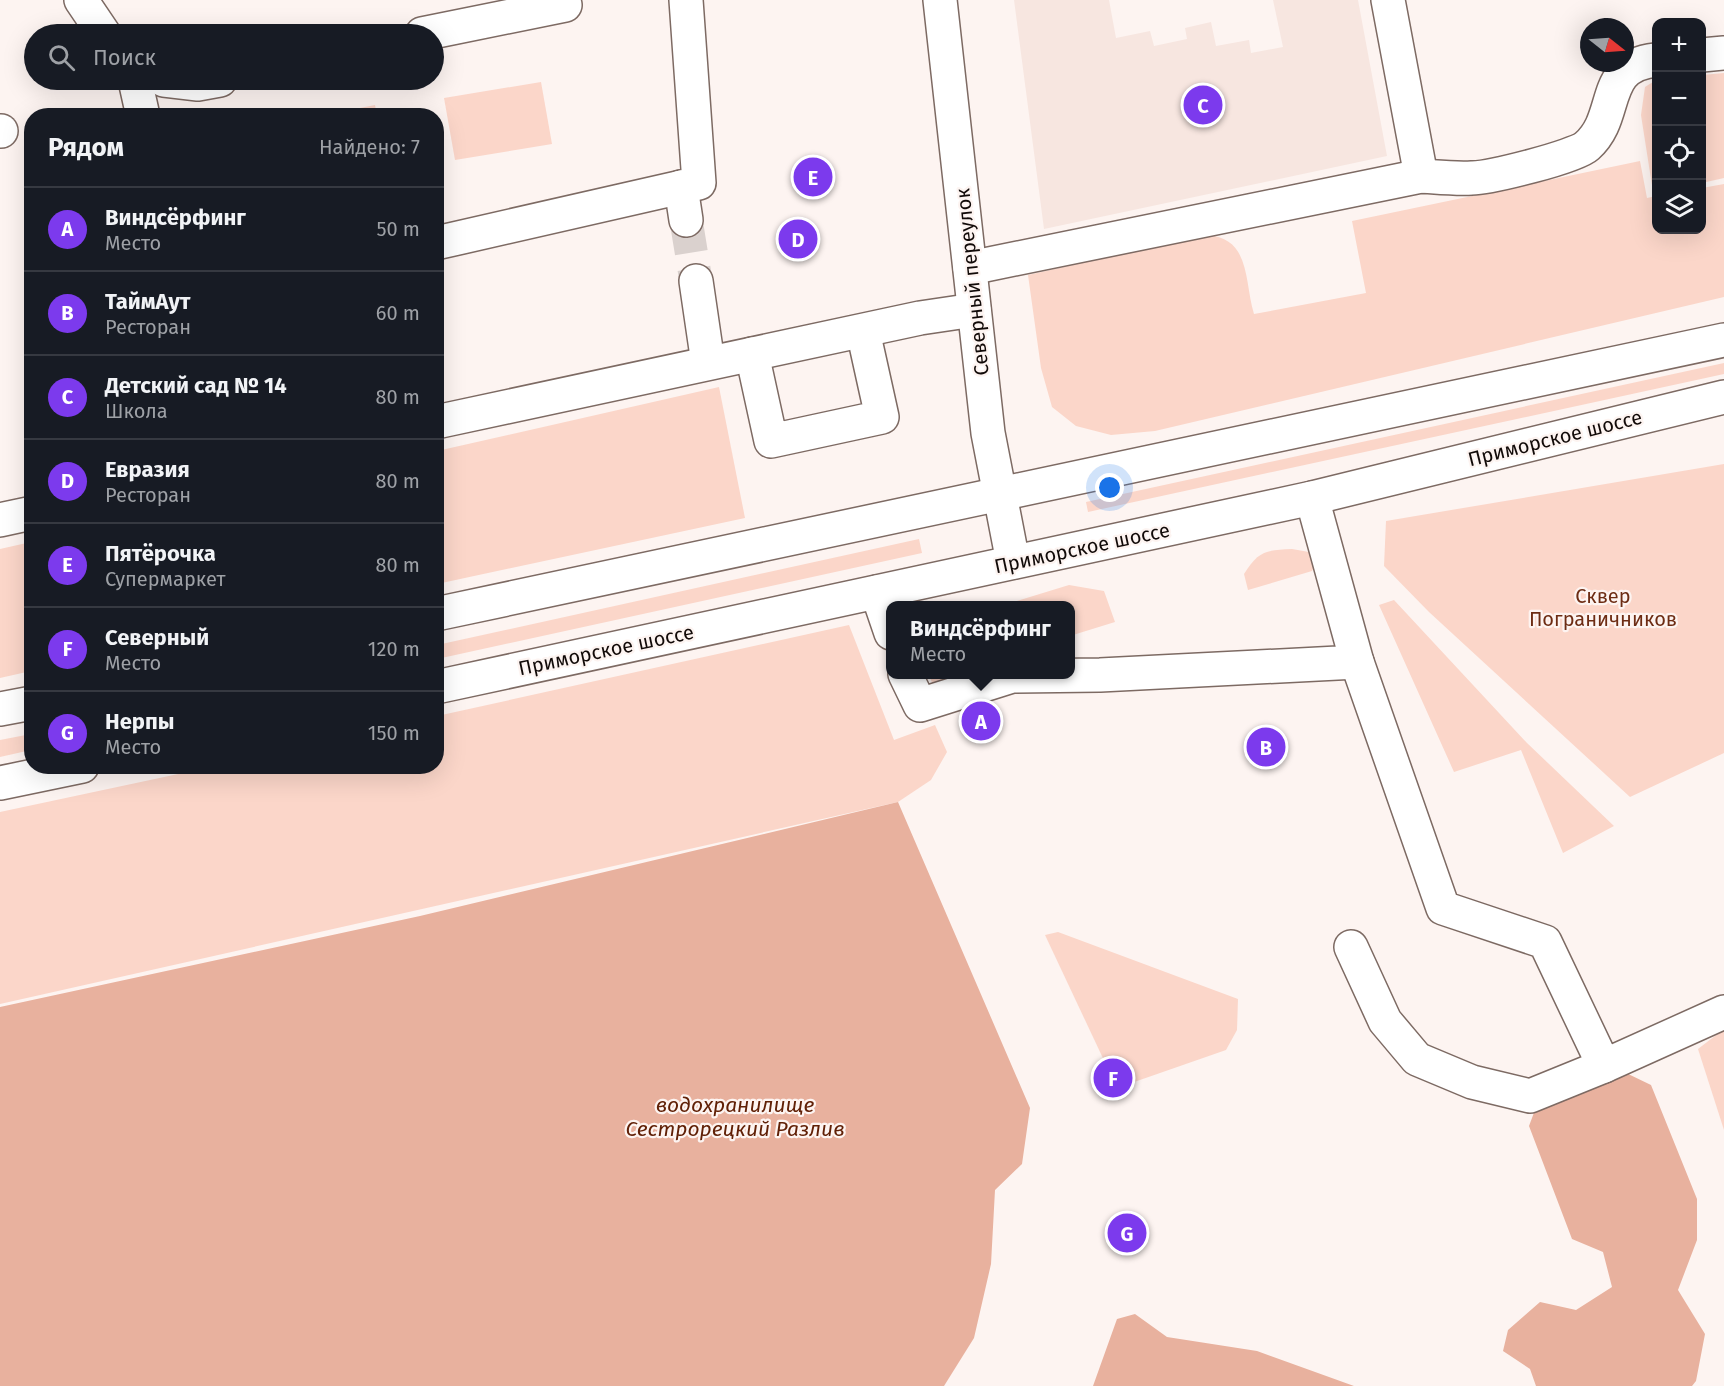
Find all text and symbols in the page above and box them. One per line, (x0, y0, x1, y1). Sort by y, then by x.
north arrow (1580, 18, 1634, 72)
map controls (1652, 18, 1706, 234)
button: + (1652, 18, 1706, 72)
search box (24, 24, 444, 90)
icon: search (45, 41, 78, 74)
text: Поиск (93, 44, 156, 71)
button: − (1652, 72, 1706, 126)
pin: C (1184, 82, 1222, 128)
button: locate (1652, 126, 1706, 180)
text: Рядом (48, 132, 124, 163)
text: Найдено: 7 (319, 135, 420, 159)
pin: E (794, 154, 832, 200)
button: layers (1652, 180, 1706, 234)
street label: Северный переулок (950, 187, 994, 377)
text: Виндсёрфинг (105, 204, 246, 231)
pin: D (778, 216, 818, 262)
text: A (62, 217, 73, 241)
text: 50 m (376, 217, 420, 241)
text: Место (105, 231, 161, 255)
text: ТаймАут (105, 288, 190, 315)
text: B (61, 301, 74, 325)
text: 60 m (376, 301, 420, 325)
text: Ресторан (105, 315, 191, 339)
text: Детский сад № 14 (105, 372, 287, 399)
text: C (62, 385, 73, 409)
text: 80 m (375, 385, 420, 409)
text: Школа (105, 399, 168, 423)
street label: Приморское шоссе (1465, 405, 1645, 471)
text: Евразия (105, 456, 190, 483)
text: D (61, 469, 74, 493)
text: 80 m (375, 469, 420, 493)
your location (1095, 473, 1124, 502)
text: Ресторан (105, 483, 191, 507)
street label: Приморское шоссе (992, 518, 1172, 578)
text: Пятёрочка (105, 540, 216, 567)
text: E (62, 553, 73, 577)
text: 80 m (375, 553, 420, 577)
text: Супермаркет (105, 567, 225, 591)
park label: Сквер Пограничников (1529, 584, 1677, 631)
popup (886, 601, 1075, 679)
text: Виндсёрфинг (910, 615, 1051, 642)
street label: Приморское шоссе (516, 620, 696, 680)
text: Северный (105, 624, 209, 651)
text: F (63, 637, 72, 661)
text: 120 m (368, 637, 420, 661)
text: Место (910, 642, 966, 666)
text: Место (105, 651, 161, 675)
pin: A (962, 698, 1000, 744)
text: Нерпы (105, 708, 175, 735)
text: G (61, 721, 74, 745)
text: 150 m (368, 721, 420, 745)
pin: B (1246, 724, 1286, 770)
text: Место (105, 735, 161, 759)
pin: F (1094, 1056, 1132, 1100)
water label: водохранилище Сестрорецкий Разлив (626, 1092, 844, 1142)
pin: G (1108, 1210, 1146, 1256)

